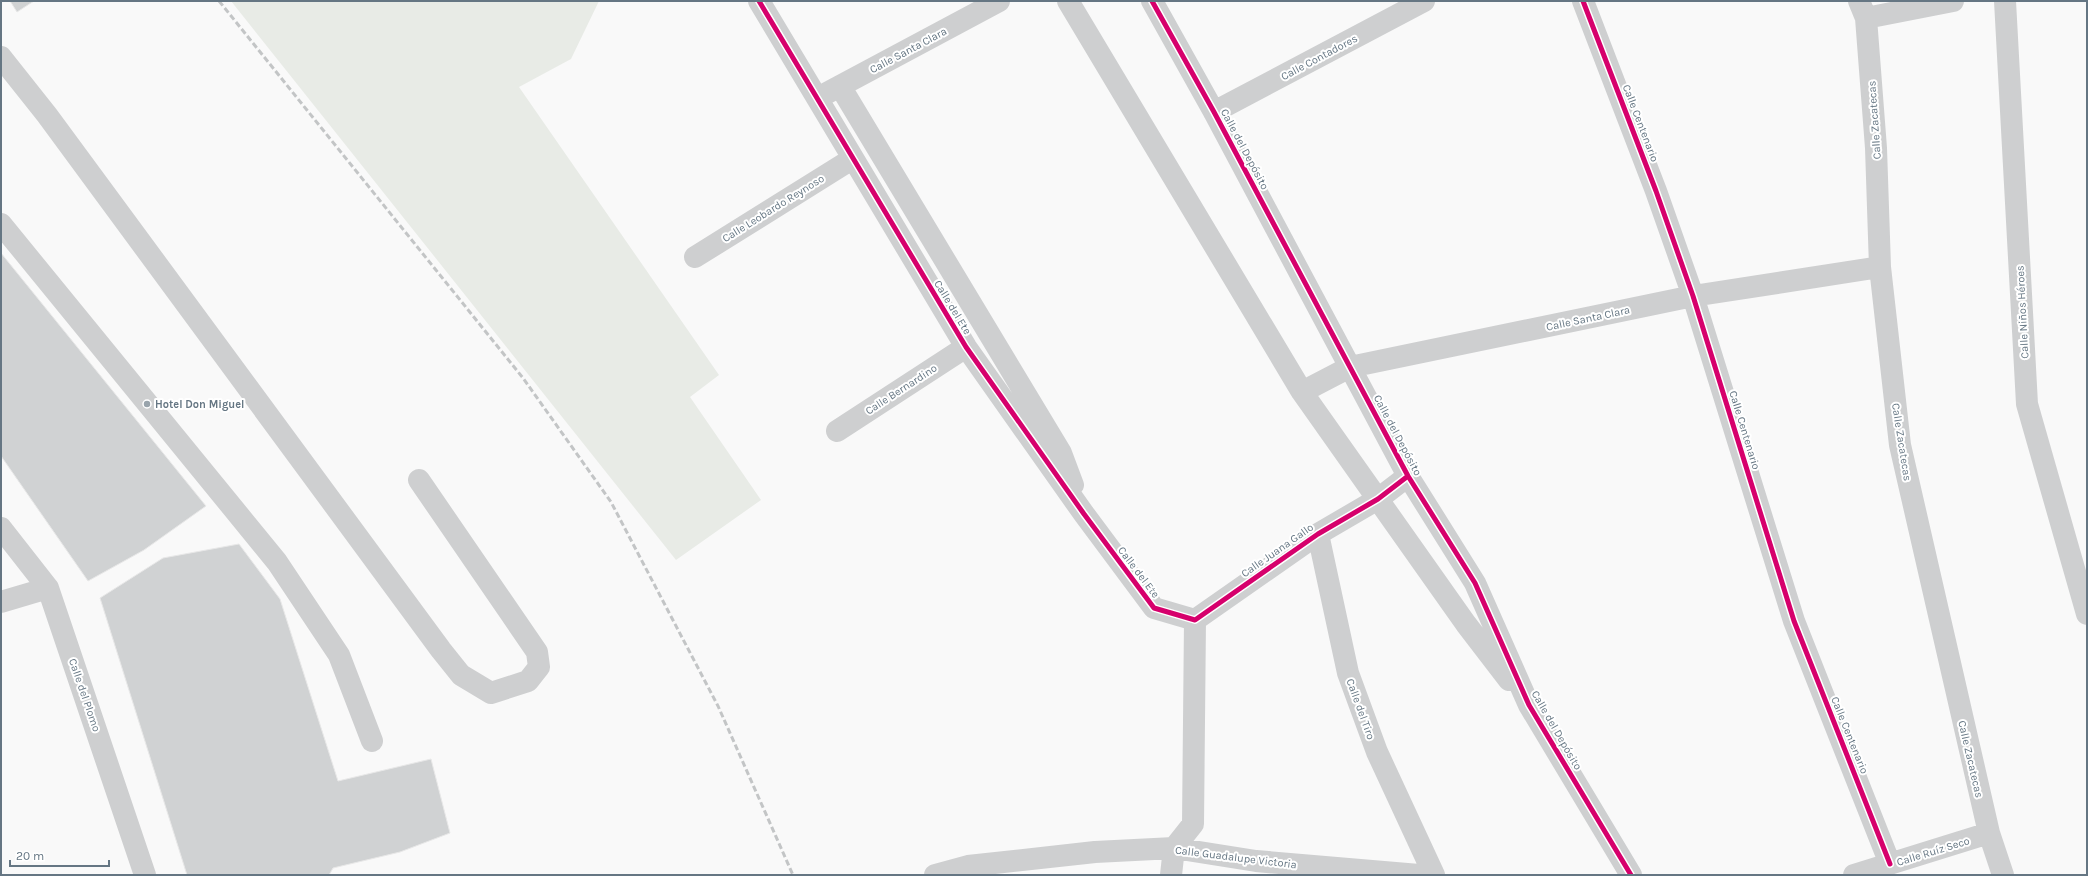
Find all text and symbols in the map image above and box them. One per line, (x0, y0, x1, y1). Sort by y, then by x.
street label: Calle Santa Clara (868, 25, 949, 76)
street label: Calle Contadores (1279, 32, 1360, 83)
street label: Calle Zacatecas (1865, 80, 1884, 160)
street label: Calle Centenario (1620, 83, 1661, 164)
street label: Calle del Depósito (1218, 107, 1271, 192)
street label: Calle Leobardo Reynoso (720, 172, 827, 245)
street label: Calle Niños Héroes (2014, 265, 2031, 359)
street label: Calle del Ete (931, 278, 974, 337)
street label: Calle Santa Clara (1545, 303, 1631, 334)
street label: Calle Bernardino (863, 361, 940, 417)
street label: Calle Centenario (1726, 389, 1763, 471)
street label: Calle del Depósito (1371, 393, 1424, 478)
place label: Hotel Don Miguel (155, 398, 244, 411)
marker: Hotel Don Miguel (142, 399, 152, 409)
street label: Calle Zacatecas (1889, 402, 1914, 482)
street label: Calle Juana Gallo (1239, 521, 1316, 580)
street label: Calle del Ete (1115, 544, 1162, 601)
street label: Calle del Plomo (66, 657, 103, 733)
street label: Calle del Tiro (1344, 677, 1378, 741)
street label: Calle del Depósito (1529, 688, 1585, 772)
street label: Calle Centenario (1828, 695, 1871, 776)
street label: Calle Zacatecas (1955, 719, 1986, 799)
street label: Calle Ruíz Seco (1895, 834, 1971, 869)
scale bar (10, 842, 109, 868)
street label: Calle Guadalupe Victoria (1174, 844, 1298, 871)
text: 20 m (16, 849, 44, 863)

